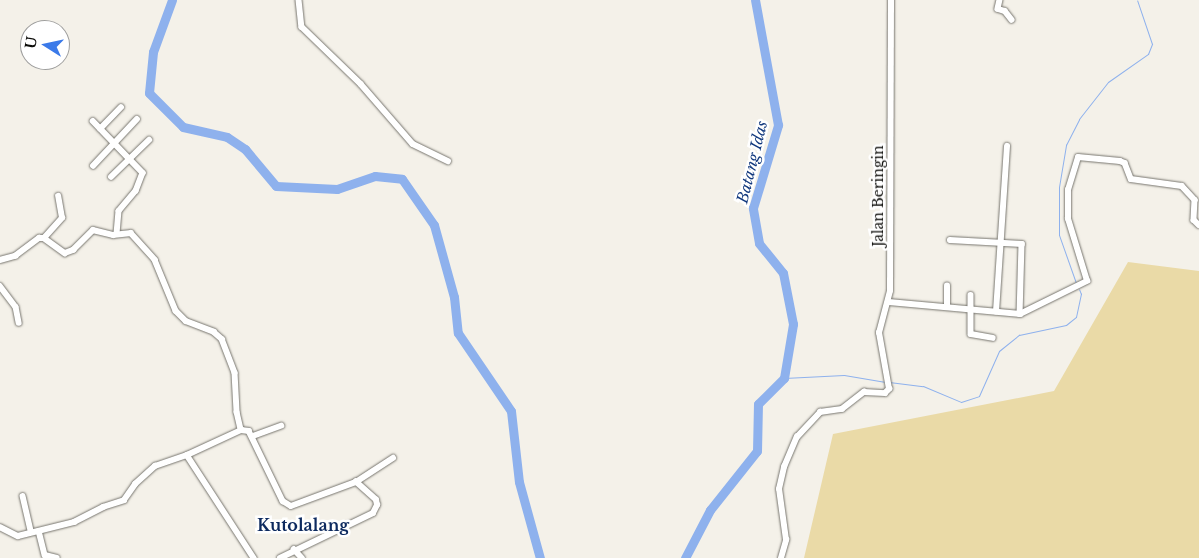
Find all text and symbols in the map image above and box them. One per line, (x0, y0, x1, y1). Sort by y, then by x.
north arrow (20, 20, 70, 70)
text: U (21, 35, 41, 50)
water label: Batang Idas (733, 119, 771, 205)
street label: Jalan Beringin (870, 145, 886, 247)
district label: Kutolalang (257, 515, 349, 535)

